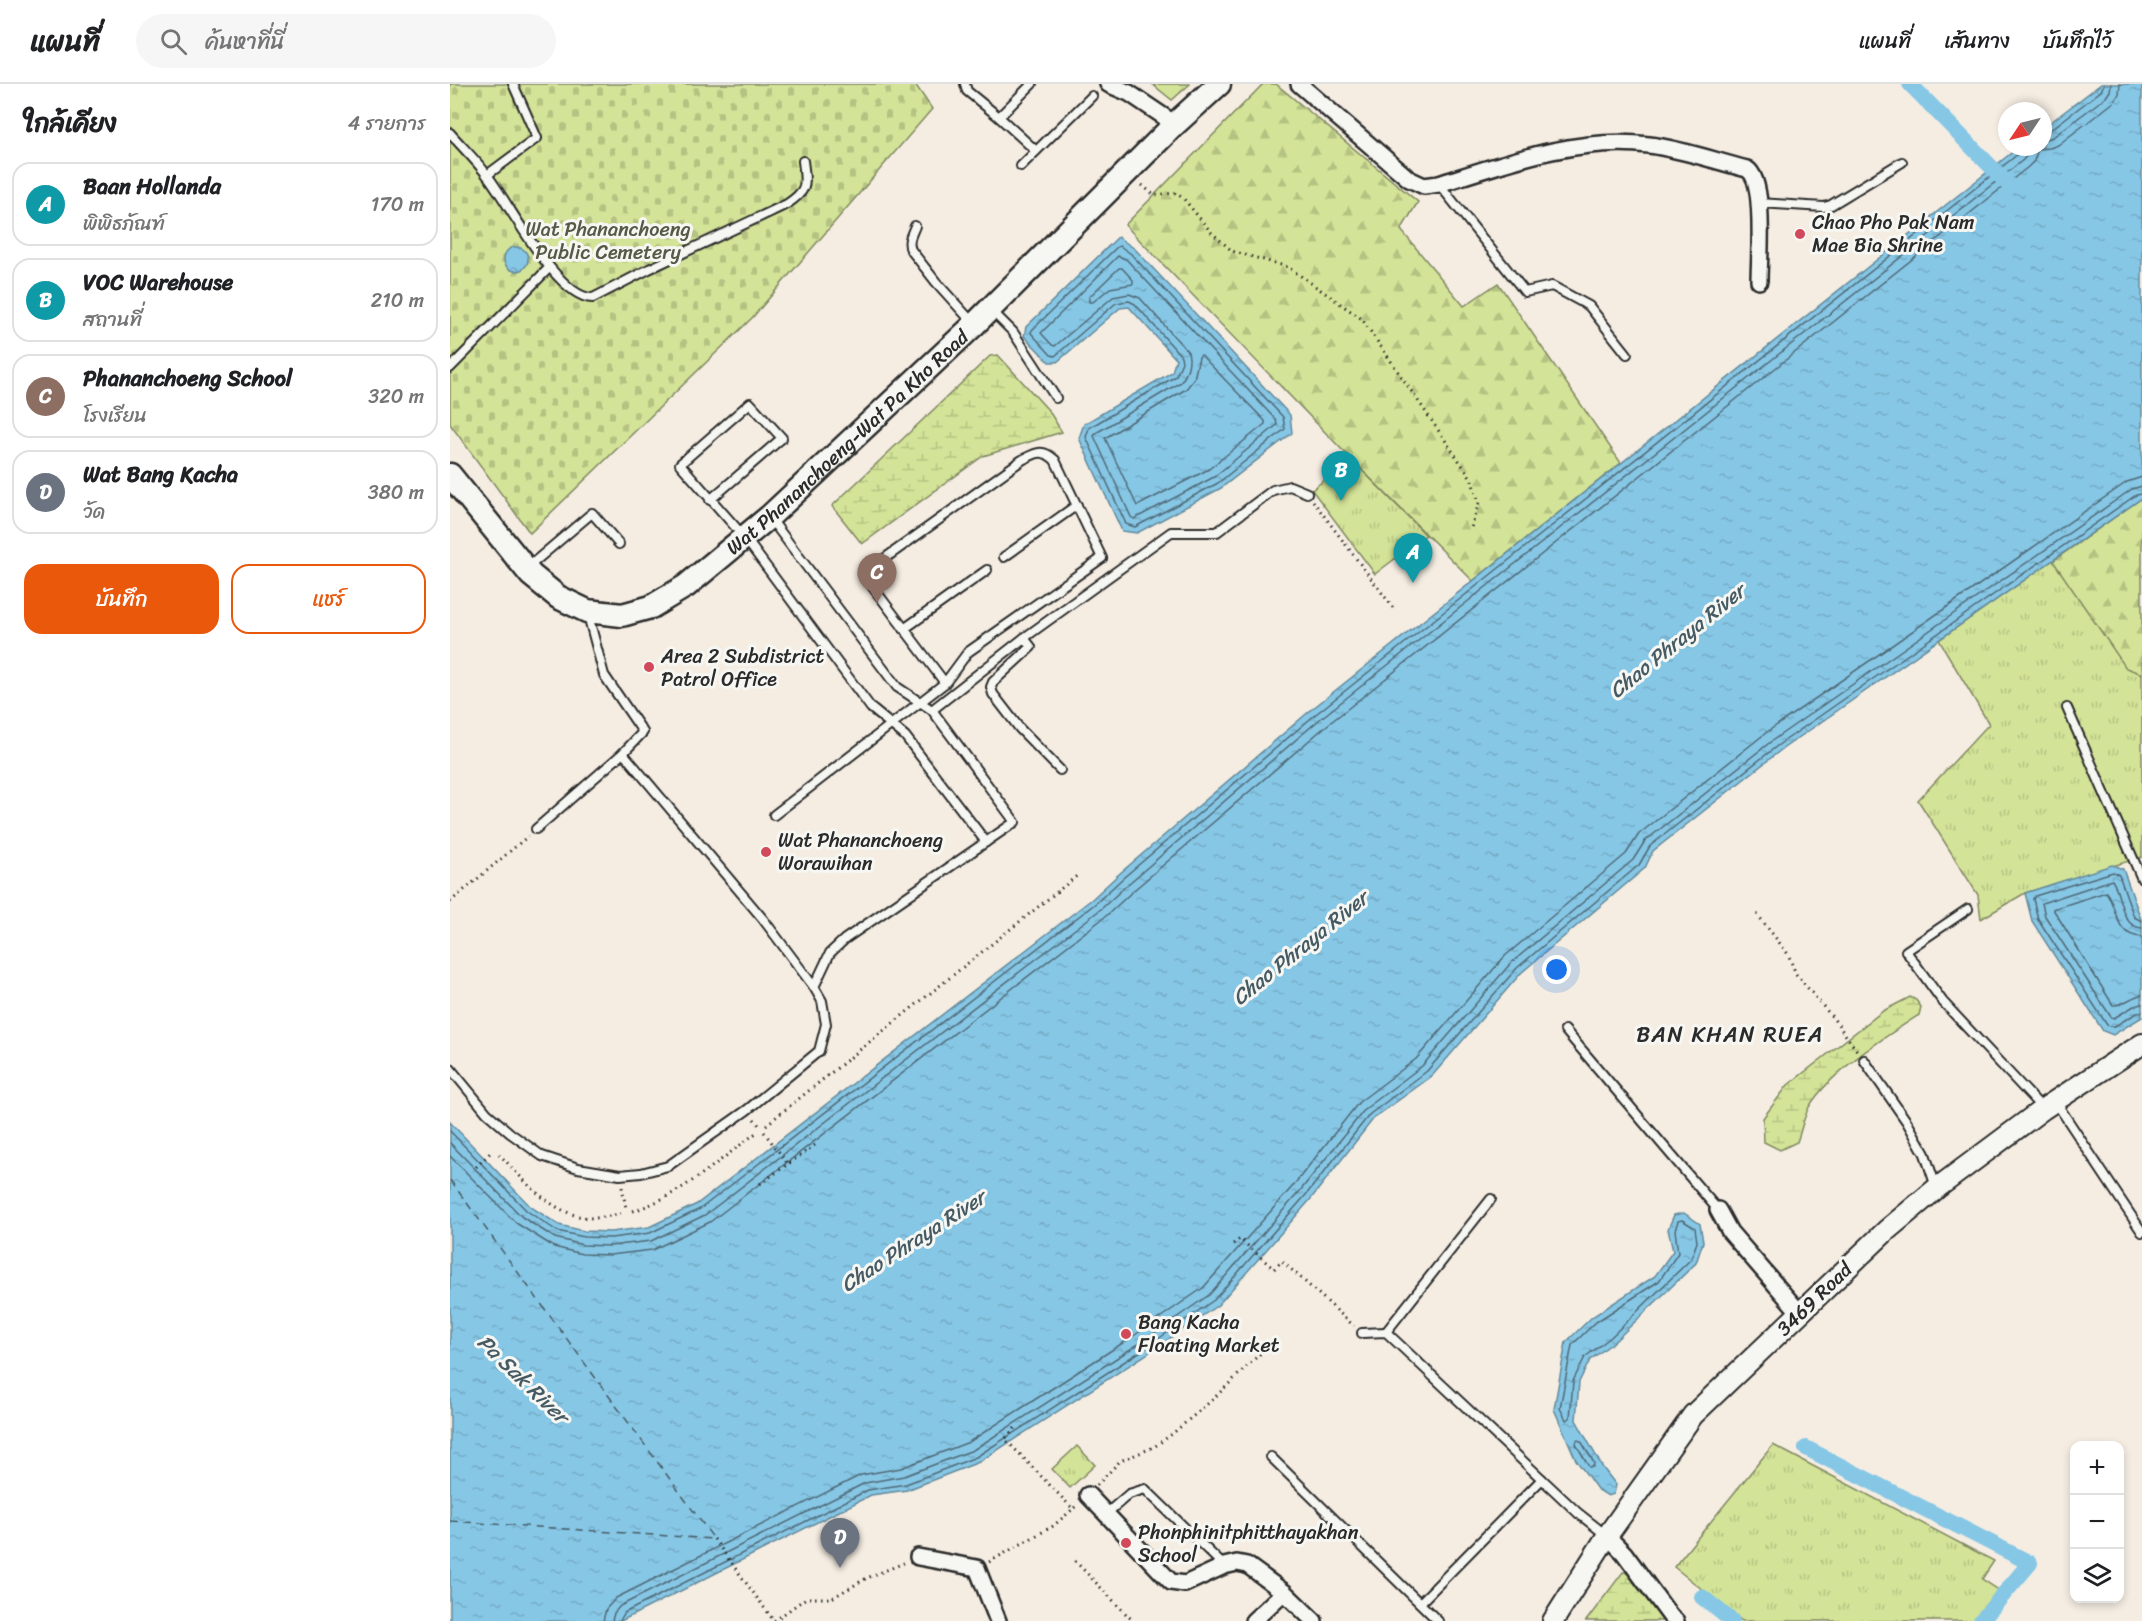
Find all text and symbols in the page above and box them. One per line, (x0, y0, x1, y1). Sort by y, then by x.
search box (136, 14, 556, 68)
text: แผนที่ (30, 17, 100, 66)
text: ค้นหาที่นี่ (205, 22, 285, 61)
text: แผนที่ (1859, 22, 1911, 60)
text: เส้นทาง (1944, 22, 2010, 60)
text: บันทึกไว้ (2043, 22, 2112, 60)
icon: search (157, 25, 190, 58)
text: ใกล้เคียง (24, 100, 116, 146)
north arrow (1998, 102, 2052, 156)
text: 4 รายการ (348, 106, 426, 141)
text: Baan Hollanda (83, 167, 221, 206)
text: A (39, 187, 52, 222)
text: 170 m (371, 187, 424, 222)
place label: Chao Pho Pak Nam Mae Bia Shrine (1812, 205, 1974, 263)
text: พิพิธภัณฑ์ (83, 206, 165, 241)
park label: Wat Phananchoeng Public Cemetery (525, 212, 691, 270)
marker: Chao Pho Pak Nam Mae Bia Shrine (1793, 227, 1807, 241)
text: VOC Warehouse (83, 263, 233, 302)
text: B (39, 283, 52, 318)
text: 210 m (371, 283, 424, 318)
text: สถานที่ (83, 302, 142, 337)
street label: Wat Phananchoeng-Wat Pa Kho Road (718, 320, 978, 564)
text: Phananchoeng School (83, 359, 292, 398)
text: C (39, 379, 52, 414)
text: 320 m (368, 379, 424, 414)
text: โรงเรียน (83, 398, 147, 433)
pin: B (1322, 452, 1360, 501)
text: Wat Bang Kacha (83, 455, 238, 494)
text: D (40, 475, 51, 510)
text: 380 m (368, 475, 424, 510)
text: วัด (83, 494, 105, 529)
pin: A (1394, 534, 1432, 583)
pin: C (858, 554, 896, 603)
button: บันทึก (24, 564, 219, 634)
button: แชร์ (231, 564, 426, 634)
water label: Chao Phraya River (1600, 571, 1757, 708)
place label: Area 2 Subdistrict Patrol Office (660, 639, 825, 697)
marker: Area 2 Subdistrict Patrol Office (642, 660, 656, 674)
place label: Wat Phananchoeng Worawihan (778, 823, 943, 881)
marker: Wat Phananchoeng Worawihan (759, 845, 773, 859)
water label: Chao Phraya River (1223, 878, 1380, 1015)
your location (1542, 955, 1571, 984)
district label: BAN KHAN RUEA (1636, 1015, 1824, 1054)
water label: Chao Phraya River (833, 1178, 996, 1302)
street label: 3469 Road (1768, 1253, 1862, 1345)
place label: Bang Kacha Floating Market (1138, 1305, 1280, 1363)
water label: Pa Sak River (468, 1325, 581, 1436)
marker: Bang Kacha Floating Market (1119, 1327, 1133, 1341)
map controls (2070, 1441, 2124, 1603)
button: + (2070, 1441, 2124, 1495)
button: − (2070, 1495, 2124, 1549)
place label: Phonphinitphitthayakhan School (1138, 1515, 1359, 1573)
pin: D (820, 1518, 860, 1568)
marker: Phonphinitphitthayakhan School (1119, 1536, 1133, 1550)
button: layers (2070, 1549, 2124, 1603)

